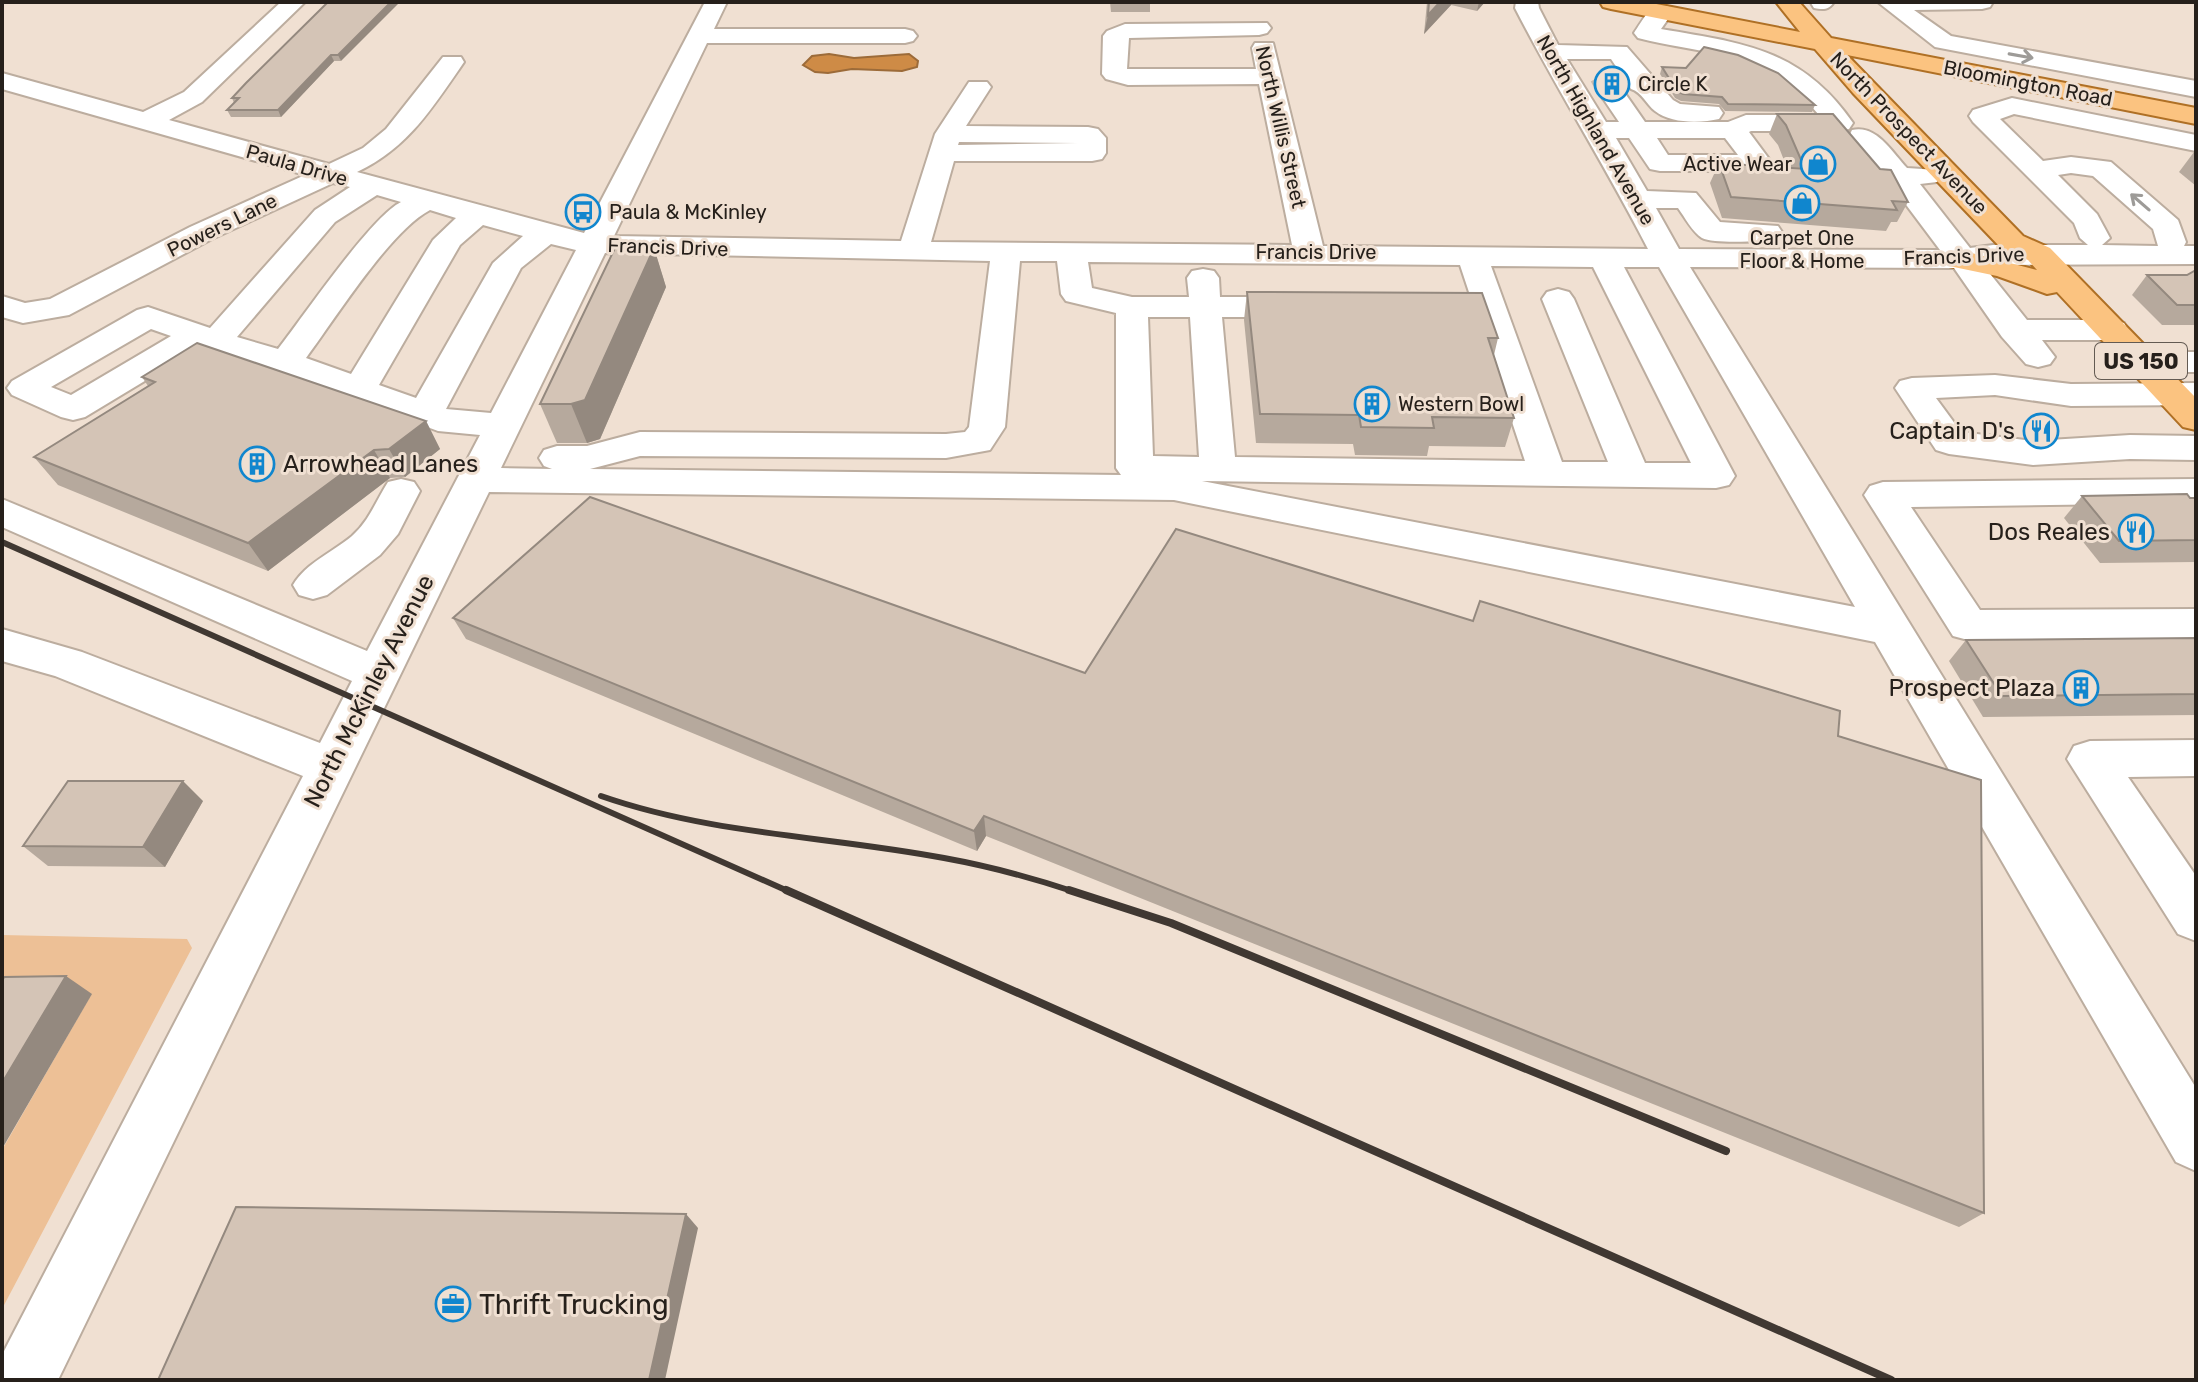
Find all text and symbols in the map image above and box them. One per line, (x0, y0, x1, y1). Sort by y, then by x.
street label: North Highland Avenue (1532, 31, 1660, 229)
street label: North Willis Street (1251, 43, 1311, 211)
street label: North Prospect Avenue (1825, 47, 1993, 219)
one-way arrow (2008, 50, 2033, 65)
street label: Bloomington Road (1941, 55, 2115, 111)
building icon: Circle K (1593, 65, 1631, 103)
place label: Circle K (1638, 72, 1708, 96)
street label: Paula Drive (243, 139, 351, 191)
shop icon: Active Wear (1799, 145, 1837, 183)
place label: Active Wear (1683, 152, 1792, 176)
shop icon: Carpet One Floor & Home (1783, 184, 1821, 222)
street label: Powers Lane (163, 188, 281, 262)
bus stop icon: Paula & McKinley (564, 193, 602, 231)
one-way arrow (2130, 194, 2151, 212)
place label: Paula & McKinley (609, 200, 767, 224)
place label: Carpet One Floor & Home (1739, 226, 1865, 273)
street label: Francis Drive (607, 233, 729, 261)
street label: Francis Drive (1255, 240, 1377, 264)
street label: Francis Drive (1903, 242, 2025, 270)
road number: US 150 (2095, 343, 2187, 379)
building icon: Western Bowl (1353, 385, 1391, 423)
place label: Western Bowl (1398, 392, 1524, 416)
restaurant icon: Captain D's (2022, 412, 2060, 450)
place label: Captain D's (1889, 417, 2015, 445)
building icon: Arrowhead Lanes (238, 445, 276, 483)
place label: Arrowhead Lanes (283, 450, 478, 478)
restaurant icon: Dos Reales (2117, 513, 2155, 551)
place label: Dos Reales (1988, 518, 2110, 546)
street label: North McKinley Avenue (298, 570, 440, 812)
building icon: Prospect Plaza (2062, 669, 2100, 707)
place label: Prospect Plaza (1888, 674, 2055, 702)
office icon: Thrift Trucking (434, 1285, 472, 1323)
place label: Thrift Trucking (479, 1288, 669, 1321)

